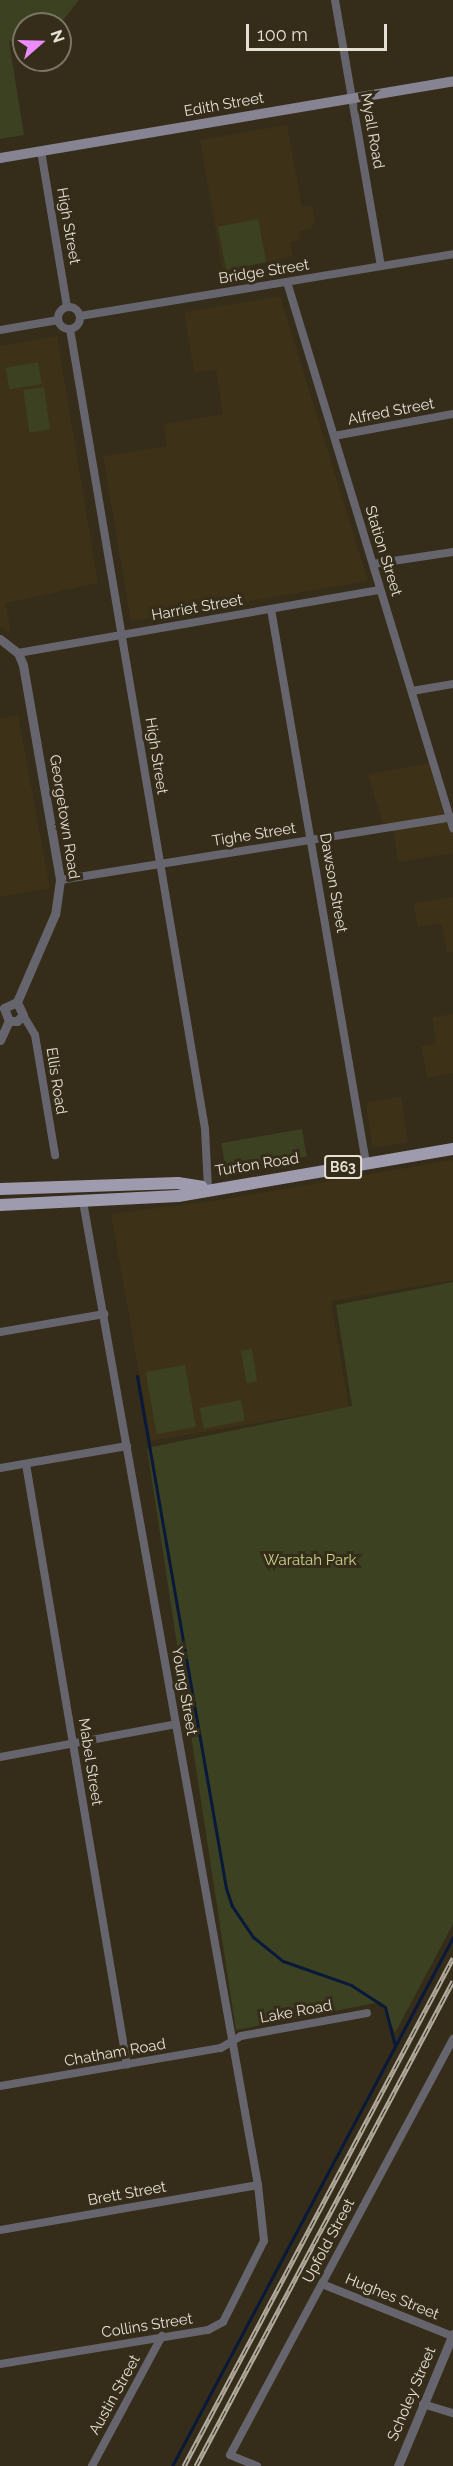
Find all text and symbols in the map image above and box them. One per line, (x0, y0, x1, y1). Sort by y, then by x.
north arrow (12, 12, 72, 72)
scale bar (249, 12, 390, 50)
text: 100 m (257, 24, 308, 45)
text: N (46, 27, 69, 45)
street label: Edith Street (183, 89, 265, 121)
street label: Myall Road (356, 91, 388, 171)
street label: High Street (52, 186, 84, 266)
street label: Bridge Street (217, 256, 311, 288)
street label: Alfred Street (346, 395, 436, 429)
street label: Station Street (361, 504, 405, 598)
street label: Harriet Street (150, 591, 244, 625)
street label: High Street (141, 716, 171, 796)
street label: Georgetown Road (45, 753, 83, 881)
street label: Tighe Street (211, 819, 297, 851)
street label: Dawson Street (315, 832, 351, 934)
street label: Ellis Road (42, 1046, 70, 1116)
street label: Turton Road (214, 1150, 300, 1180)
road number: B63 (324, 1156, 362, 1178)
park label: Waratah Park (264, 1552, 356, 1570)
street label: Young Street (167, 1645, 201, 1737)
street label: Mabel Street (74, 1717, 106, 1807)
street label: Lake Road (258, 1997, 334, 2027)
street label: Chatham Road (63, 2035, 167, 2071)
street label: Brett Street (86, 2178, 168, 2210)
street label: Upfold Street (299, 2196, 359, 2286)
street label: Hughes Street (343, 2270, 441, 2324)
street label: Collins Street (100, 2310, 194, 2342)
street label: Scholey Street (384, 2344, 440, 2444)
street label: Austin Street (86, 2352, 144, 2438)

